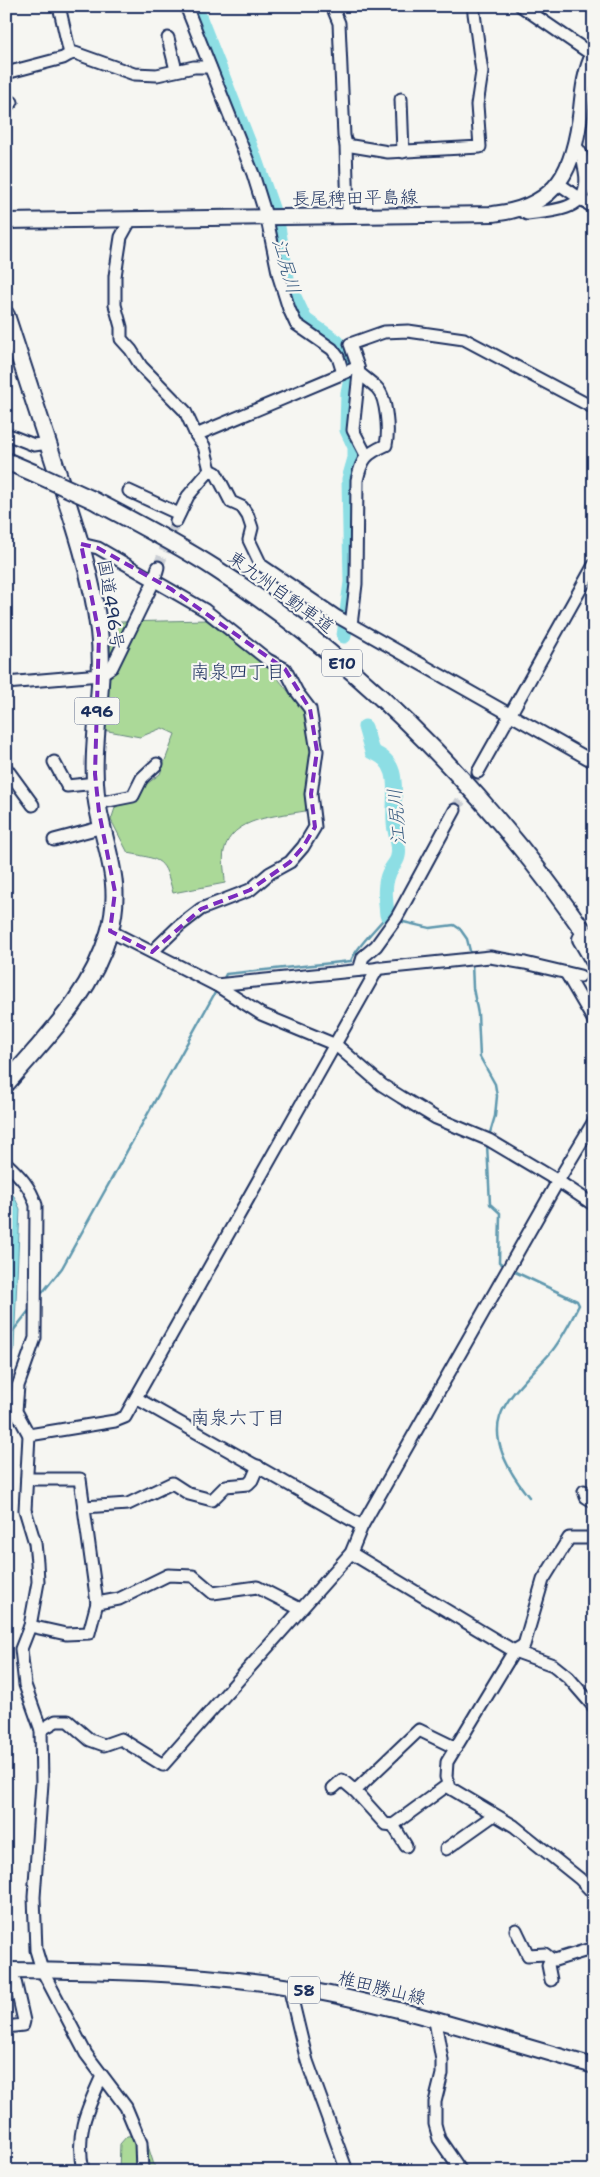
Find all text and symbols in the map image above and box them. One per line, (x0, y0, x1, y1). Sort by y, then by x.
street label: 長尾稗田平島線 (292, 185, 418, 211)
water label: 江尻川 (267, 235, 306, 297)
street label: 東九州自動車道 (223, 545, 339, 639)
street label: 国道496号 (92, 557, 130, 651)
road number: E10 (322, 650, 362, 676)
district label: 南泉四丁目 (190, 659, 286, 684)
road number: 496 (74, 698, 120, 724)
water label: 江尻川 (382, 788, 411, 846)
district label: 南泉六丁目 (190, 1405, 286, 1430)
street label: 椎田勝山線 (335, 1965, 429, 2011)
road number: 58 (288, 1976, 320, 2004)

